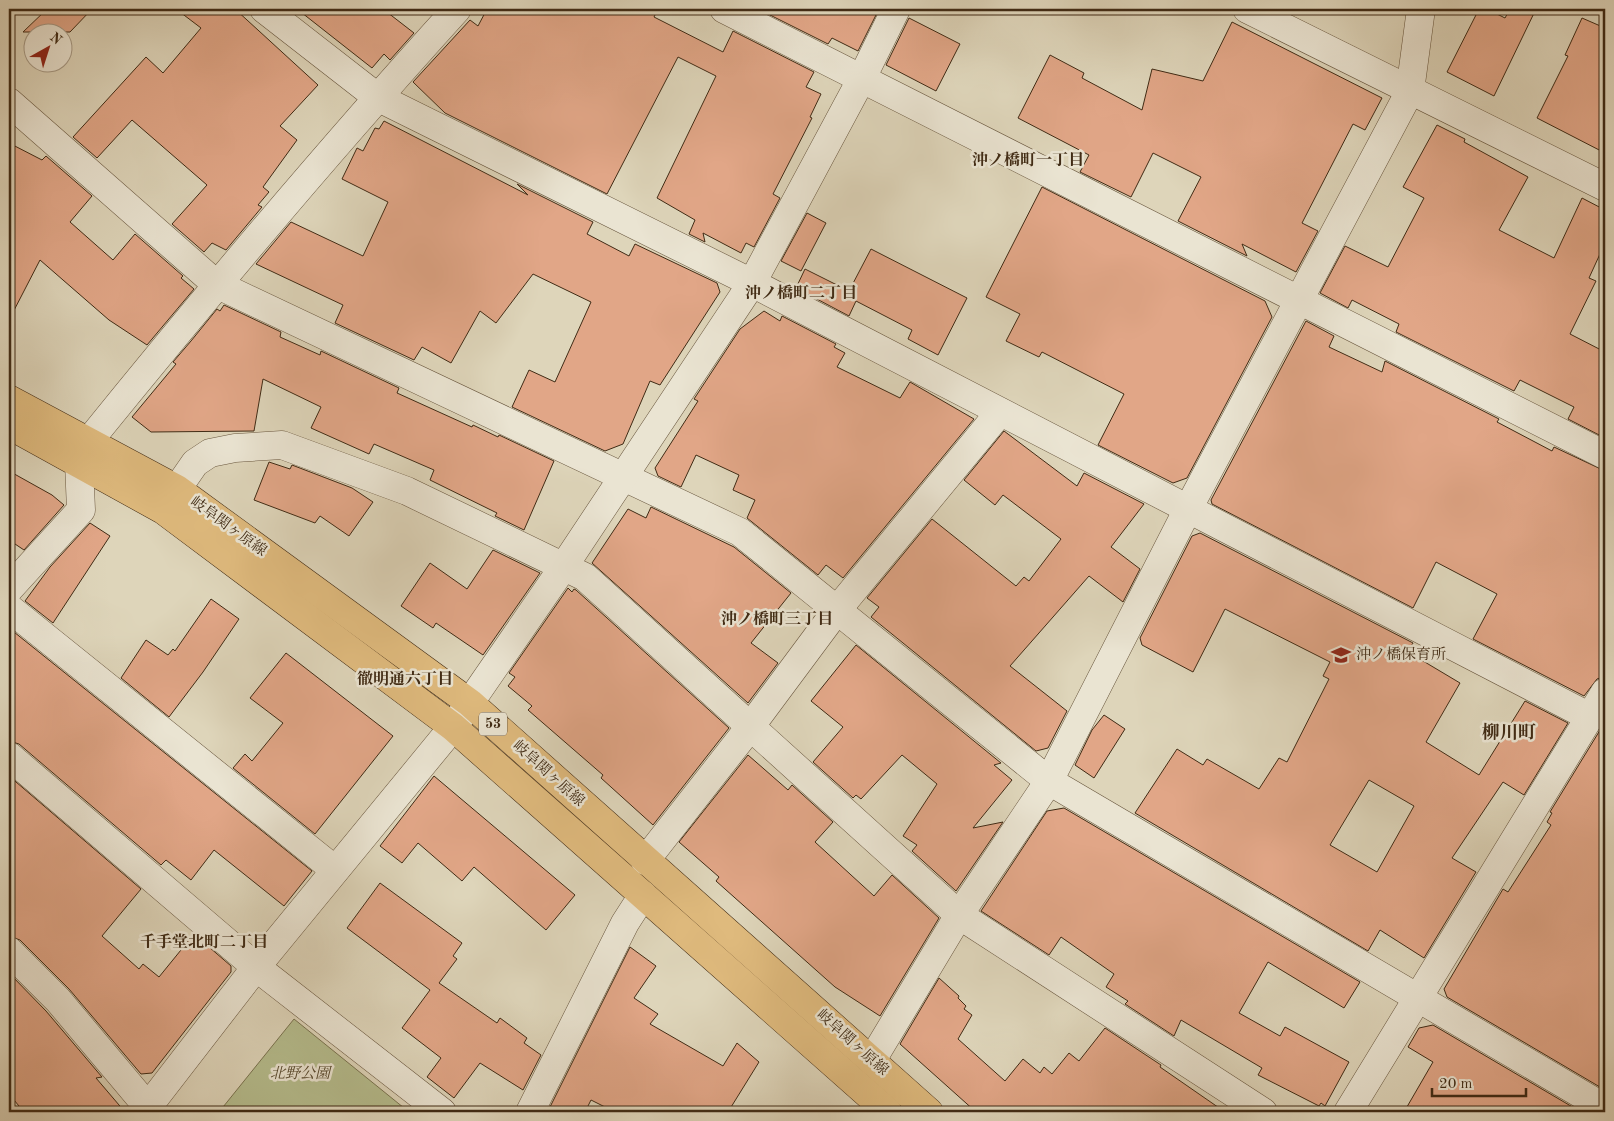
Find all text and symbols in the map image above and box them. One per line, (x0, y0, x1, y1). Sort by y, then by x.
north arrow (22, 22, 72, 72)
text: N (47, 30, 64, 48)
district label: 沖ノ橋町一丁目 (972, 151, 1084, 169)
district label: 沖ノ橋町二丁目 (745, 284, 857, 302)
street label: 岐阜関ヶ原線 (187, 493, 270, 560)
district label: 沖ノ橋町三丁目 (721, 610, 833, 628)
school or university icon: 沖ノ橋保育所 (1330, 644, 1352, 666)
place label: 沖ノ橋保育所 (1356, 646, 1446, 663)
district label: 徹明通六丁目 (357, 670, 453, 688)
road number: 53 (479, 712, 507, 736)
district label: 柳川町 (1482, 722, 1536, 742)
street label: 岐阜関ヶ原線 (510, 737, 588, 810)
district label: 千手堂北町二丁目 (140, 933, 268, 951)
street label: 岐阜関ヶ原線 (814, 1006, 892, 1079)
park label: 北野公園 (270, 1065, 333, 1082)
scale bar (1432, 1066, 1525, 1098)
text: 20 m (1439, 1077, 1473, 1092)

